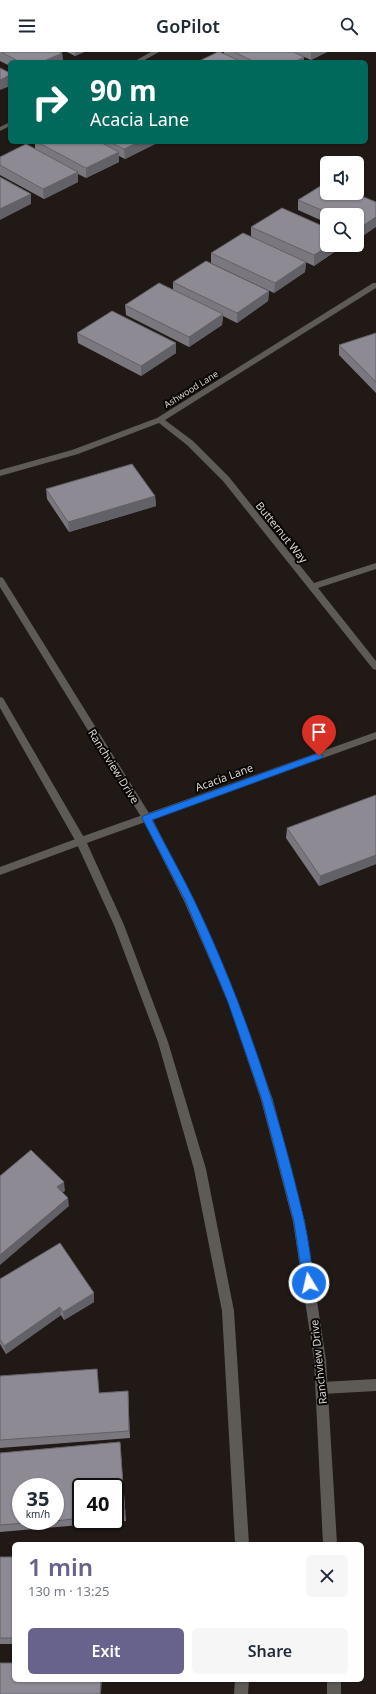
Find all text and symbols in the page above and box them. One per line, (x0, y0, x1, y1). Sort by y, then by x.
text: GoPilot (156, 14, 220, 38)
icon: menu (16, 15, 38, 37)
icon: search (338, 15, 360, 37)
text: 90 m (90, 71, 157, 109)
icon: right (24, 76, 76, 128)
text: Acacia Lane (90, 107, 189, 131)
map controls (320, 156, 364, 252)
button: sound (320, 156, 364, 200)
button: search (320, 208, 364, 252)
street label: Ashwood Lane (161, 367, 221, 411)
street label: Butternut Way (253, 498, 312, 566)
pin (302, 715, 336, 756)
icon: arrive (308, 721, 330, 743)
street label: Ranchview Drive (85, 726, 143, 806)
street label: Acacia Lane (193, 760, 255, 794)
position arrow (288, 1262, 330, 1304)
street label: Ranchview Drive (306, 1319, 330, 1405)
speed limit sign: 40 (72, 1478, 124, 1530)
text: 35 (27, 1485, 49, 1512)
text: km/h (26, 1507, 50, 1521)
text: 1 min (28, 1550, 93, 1583)
button: close (306, 1555, 348, 1597)
text: 130 m · 13:25 (28, 1582, 109, 1600)
button: Exit (28, 1628, 184, 1674)
button: Share (192, 1628, 348, 1674)

